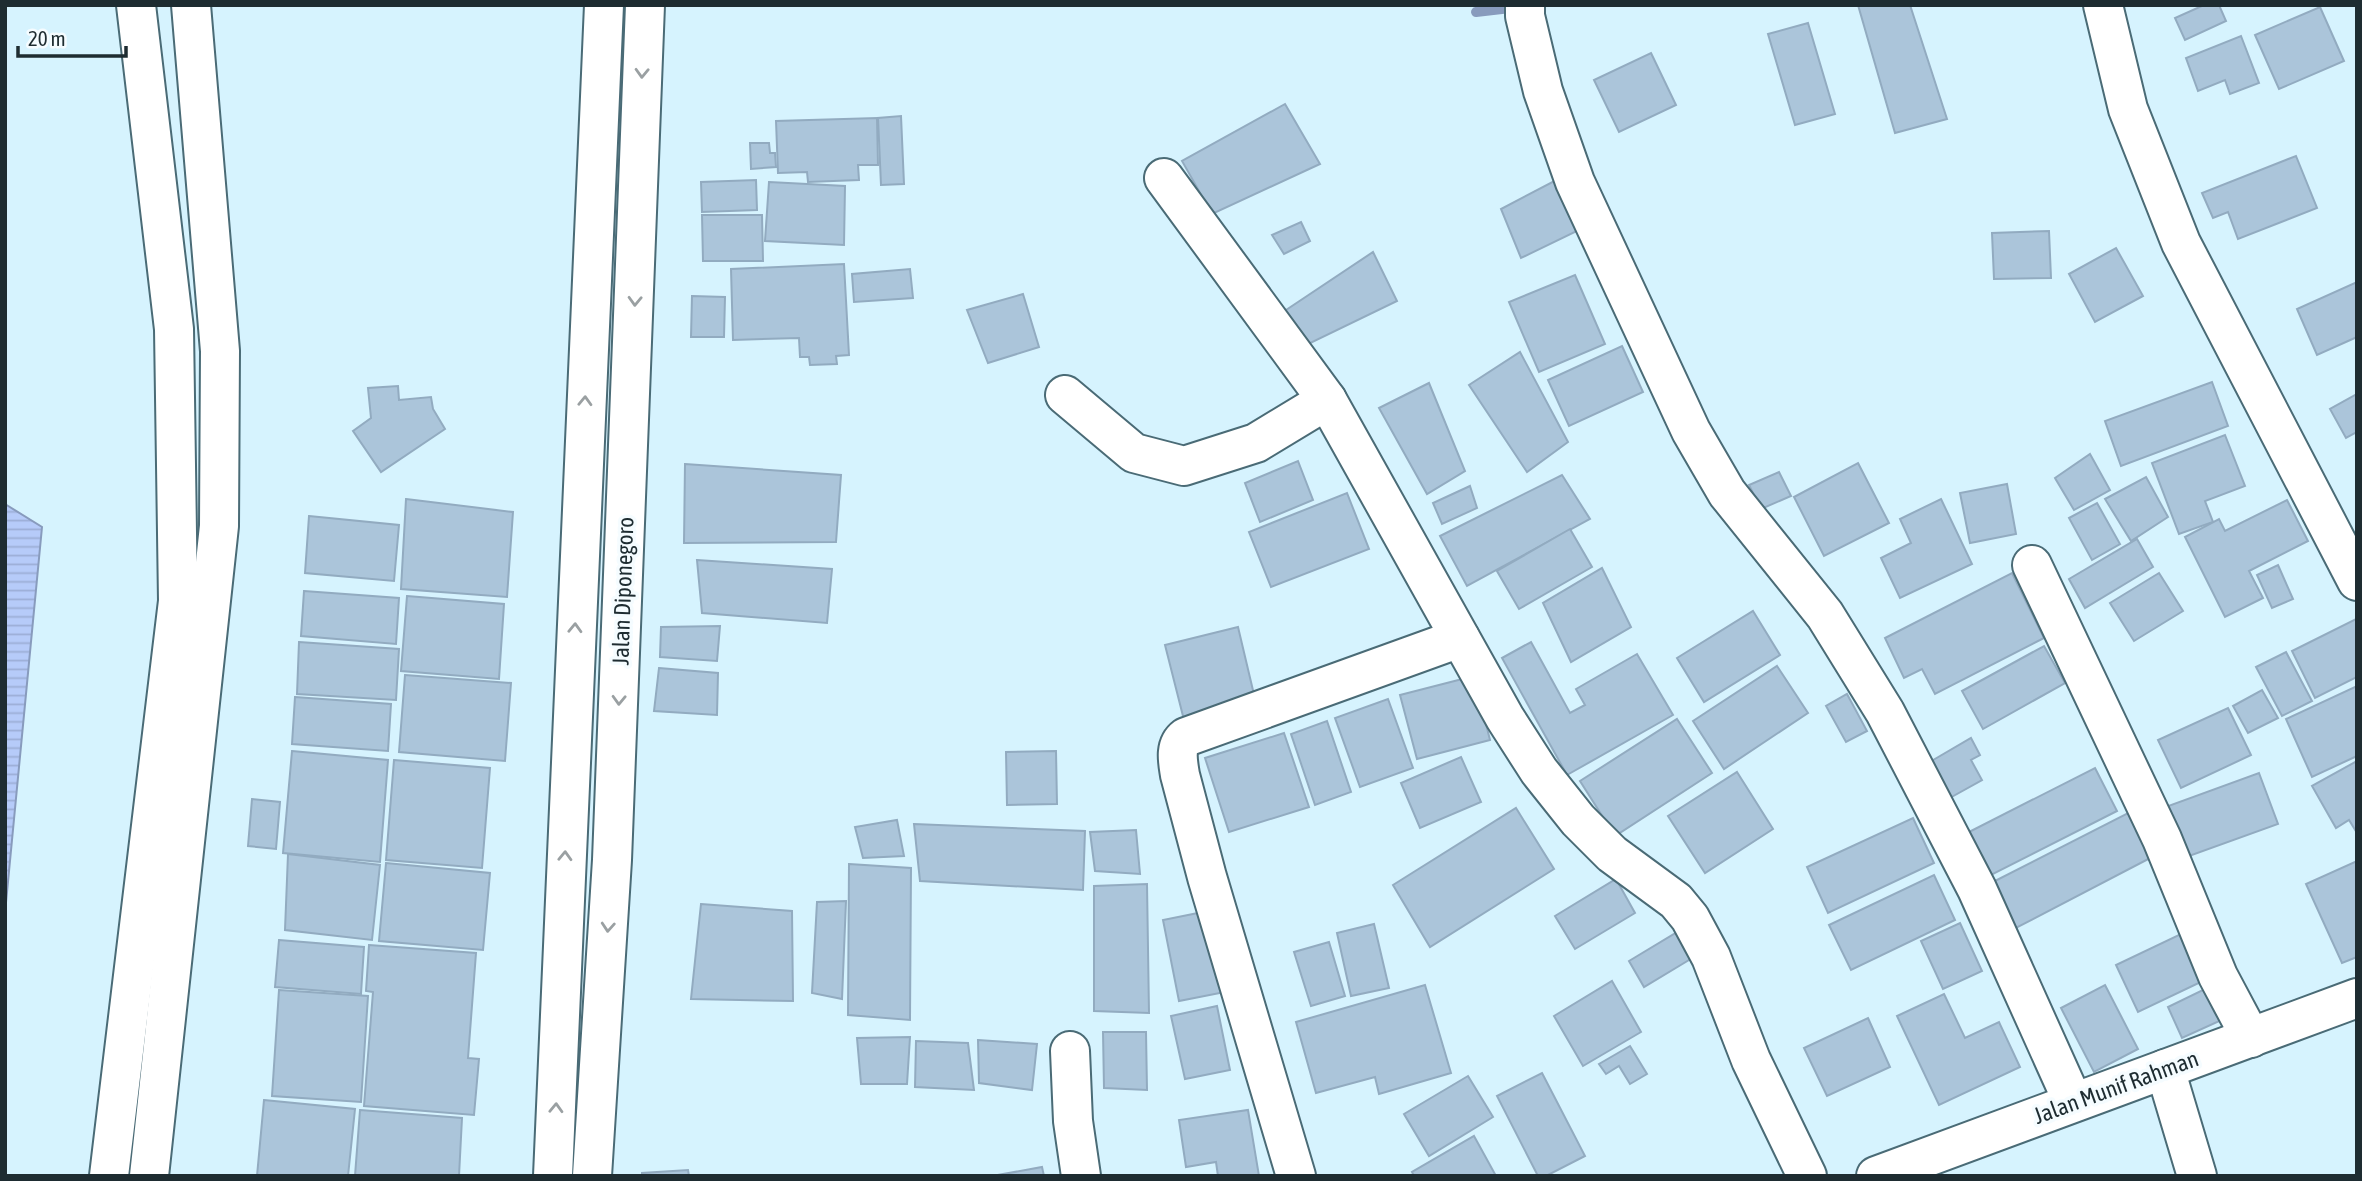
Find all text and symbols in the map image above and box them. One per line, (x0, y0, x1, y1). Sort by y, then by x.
scale bar (18, 14, 126, 58)
text: 20 m (28, 26, 66, 50)
one-way arrow (635, 68, 650, 79)
one-way arrow (627, 296, 642, 307)
one-way arrow (577, 395, 592, 406)
street label: Jalan Diponegoro (607, 516, 639, 666)
one-way arrow (568, 623, 583, 634)
one-way arrow (611, 694, 626, 705)
one-way arrow (558, 850, 573, 861)
one-way arrow (601, 922, 616, 933)
street label: Jalan Munif Rahman (2030, 1045, 2202, 1129)
one-way arrow (548, 1102, 563, 1113)

